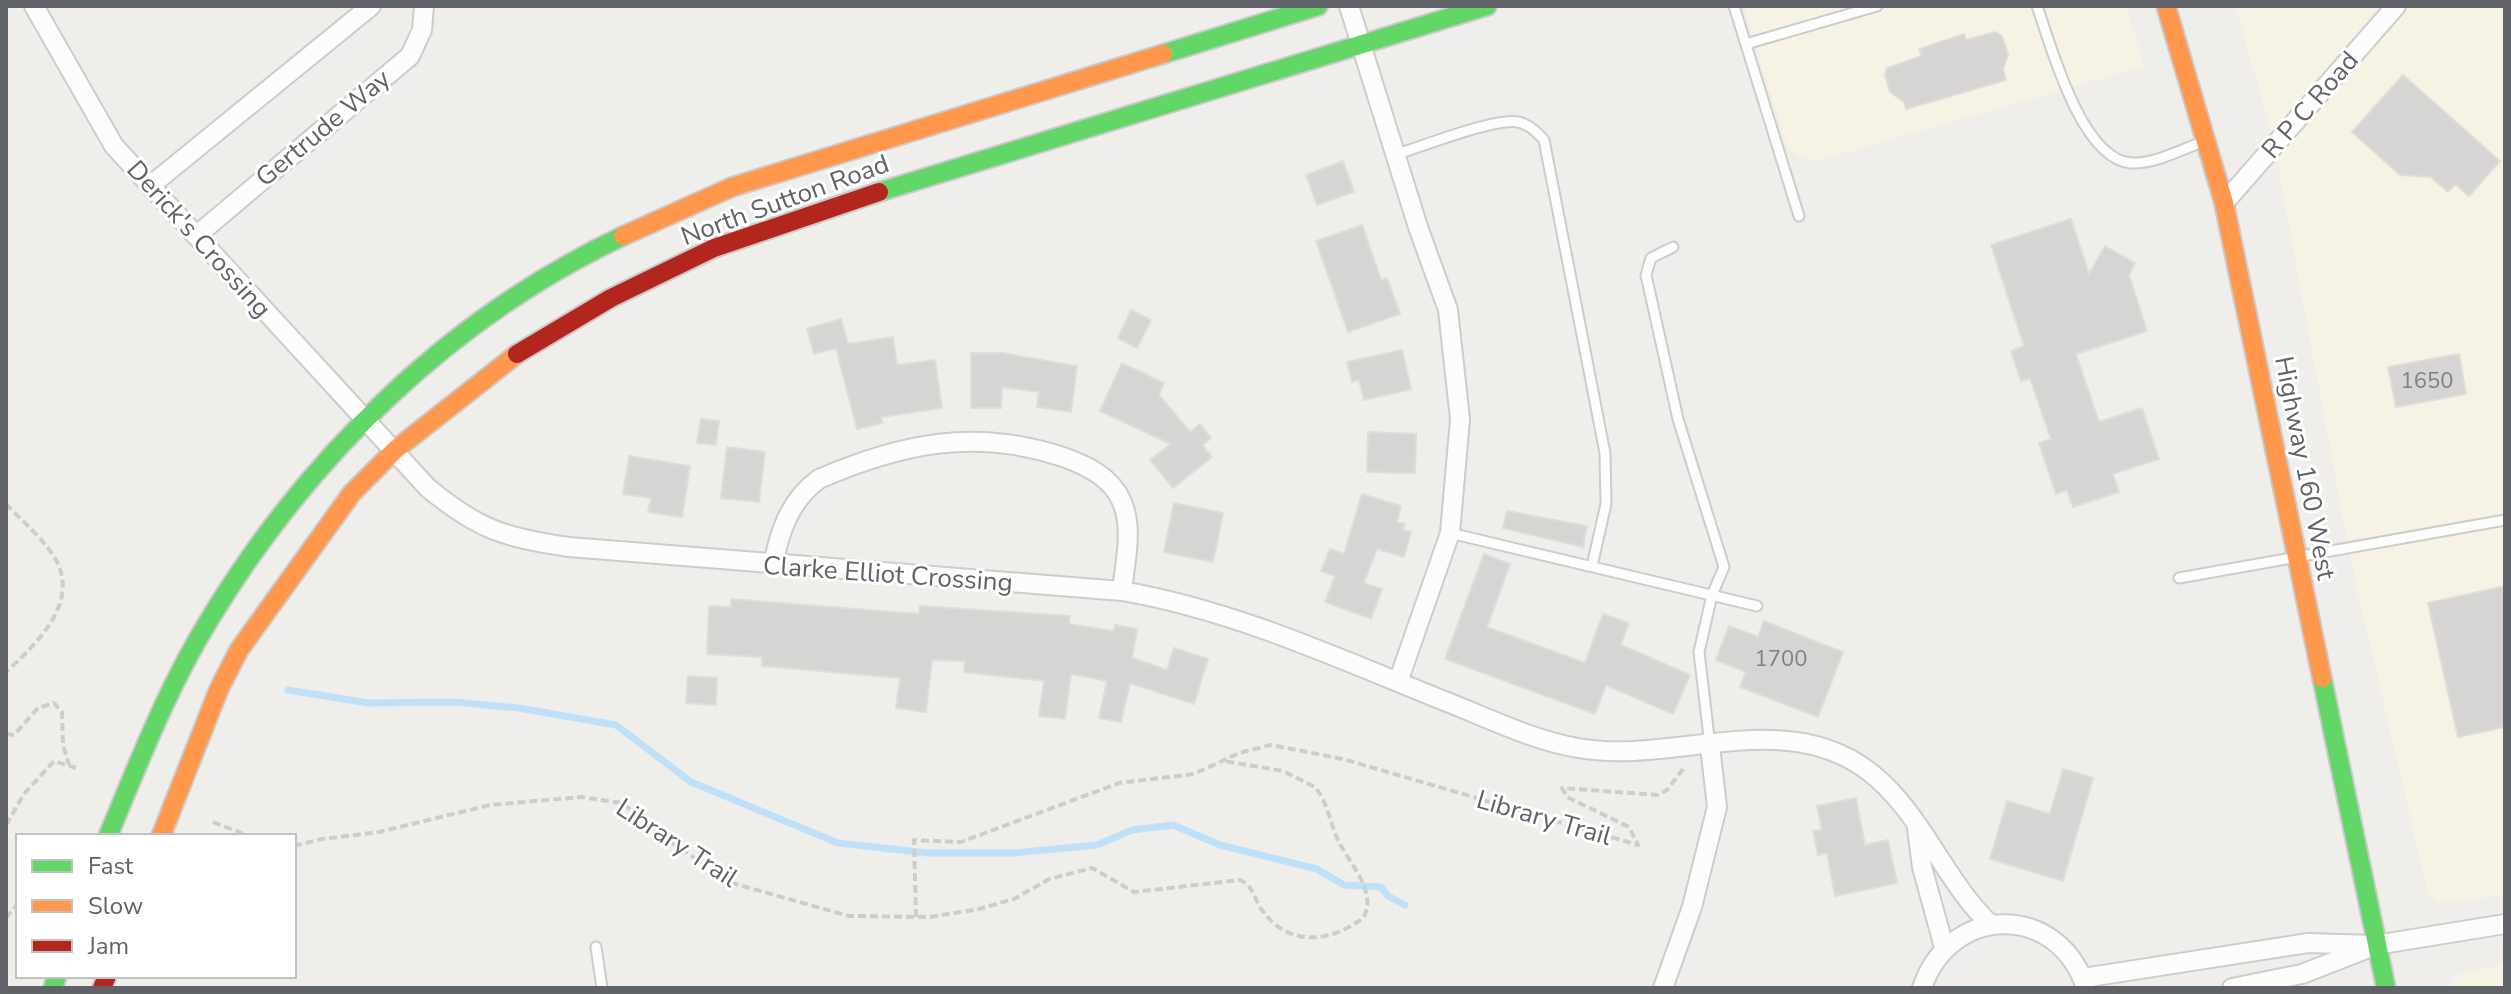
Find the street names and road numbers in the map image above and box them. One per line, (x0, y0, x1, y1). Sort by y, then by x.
street label: R P C Road (2254, 44, 2366, 166)
street label: Gertrude Way (248, 61, 398, 195)
street label: North Sutton Road (676, 146, 894, 254)
street label: Derick's Crossing (119, 153, 279, 325)
street label: Highway 160 West (2266, 353, 2344, 584)
street label: Clarke Elliot Crossing (762, 548, 1014, 600)
street label: Library Trail (1472, 782, 1616, 854)
street label: Library Trail (609, 791, 745, 896)

